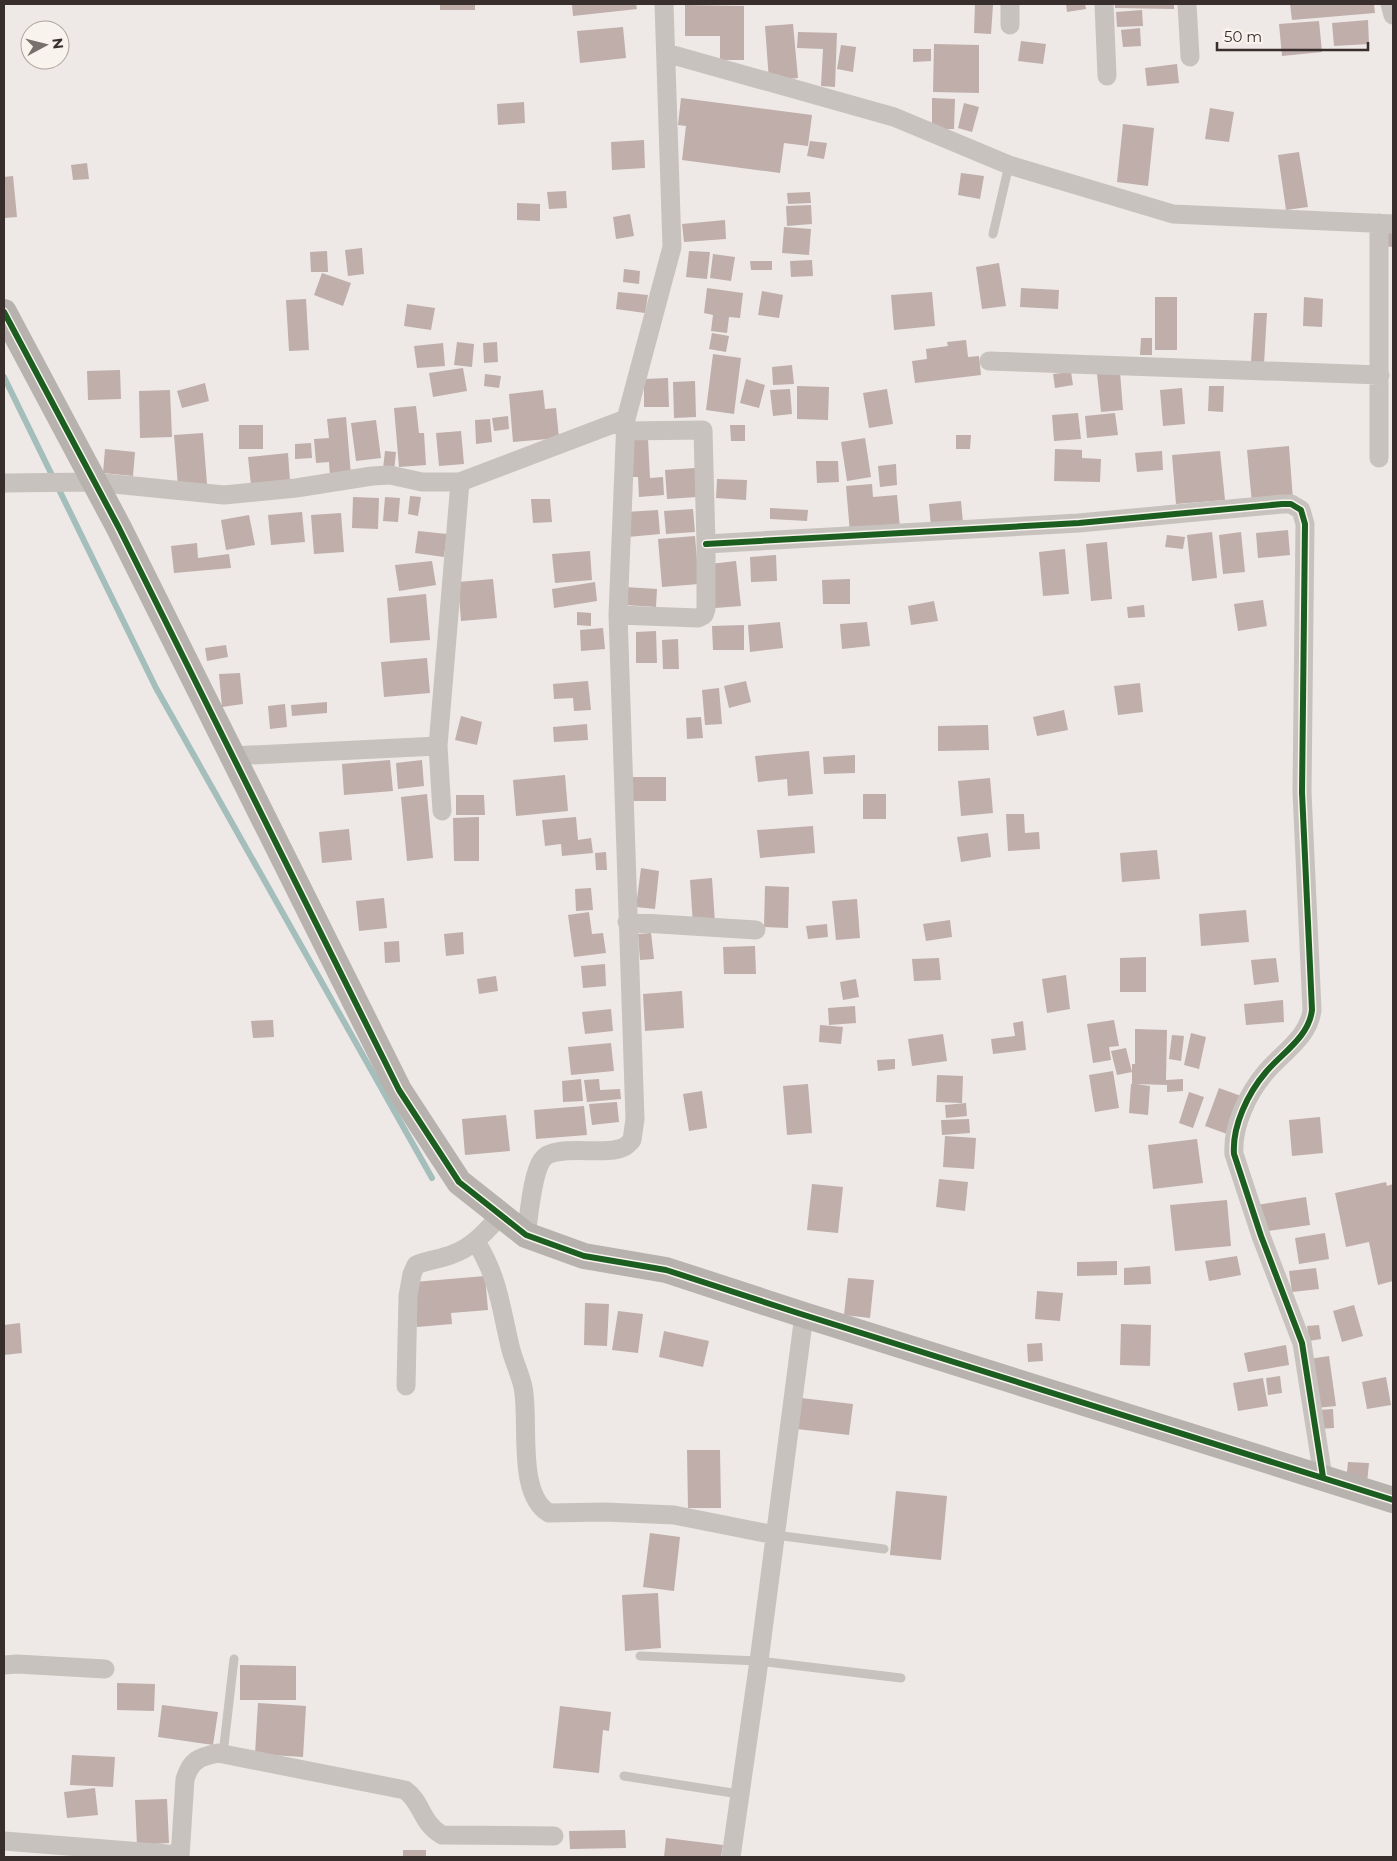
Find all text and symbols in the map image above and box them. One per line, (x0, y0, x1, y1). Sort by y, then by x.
north arrow (20, 20, 70, 70)
scale bar (1217, 20, 1368, 52)
text: 50 m (1224, 27, 1262, 46)
text: N (48, 37, 68, 50)

